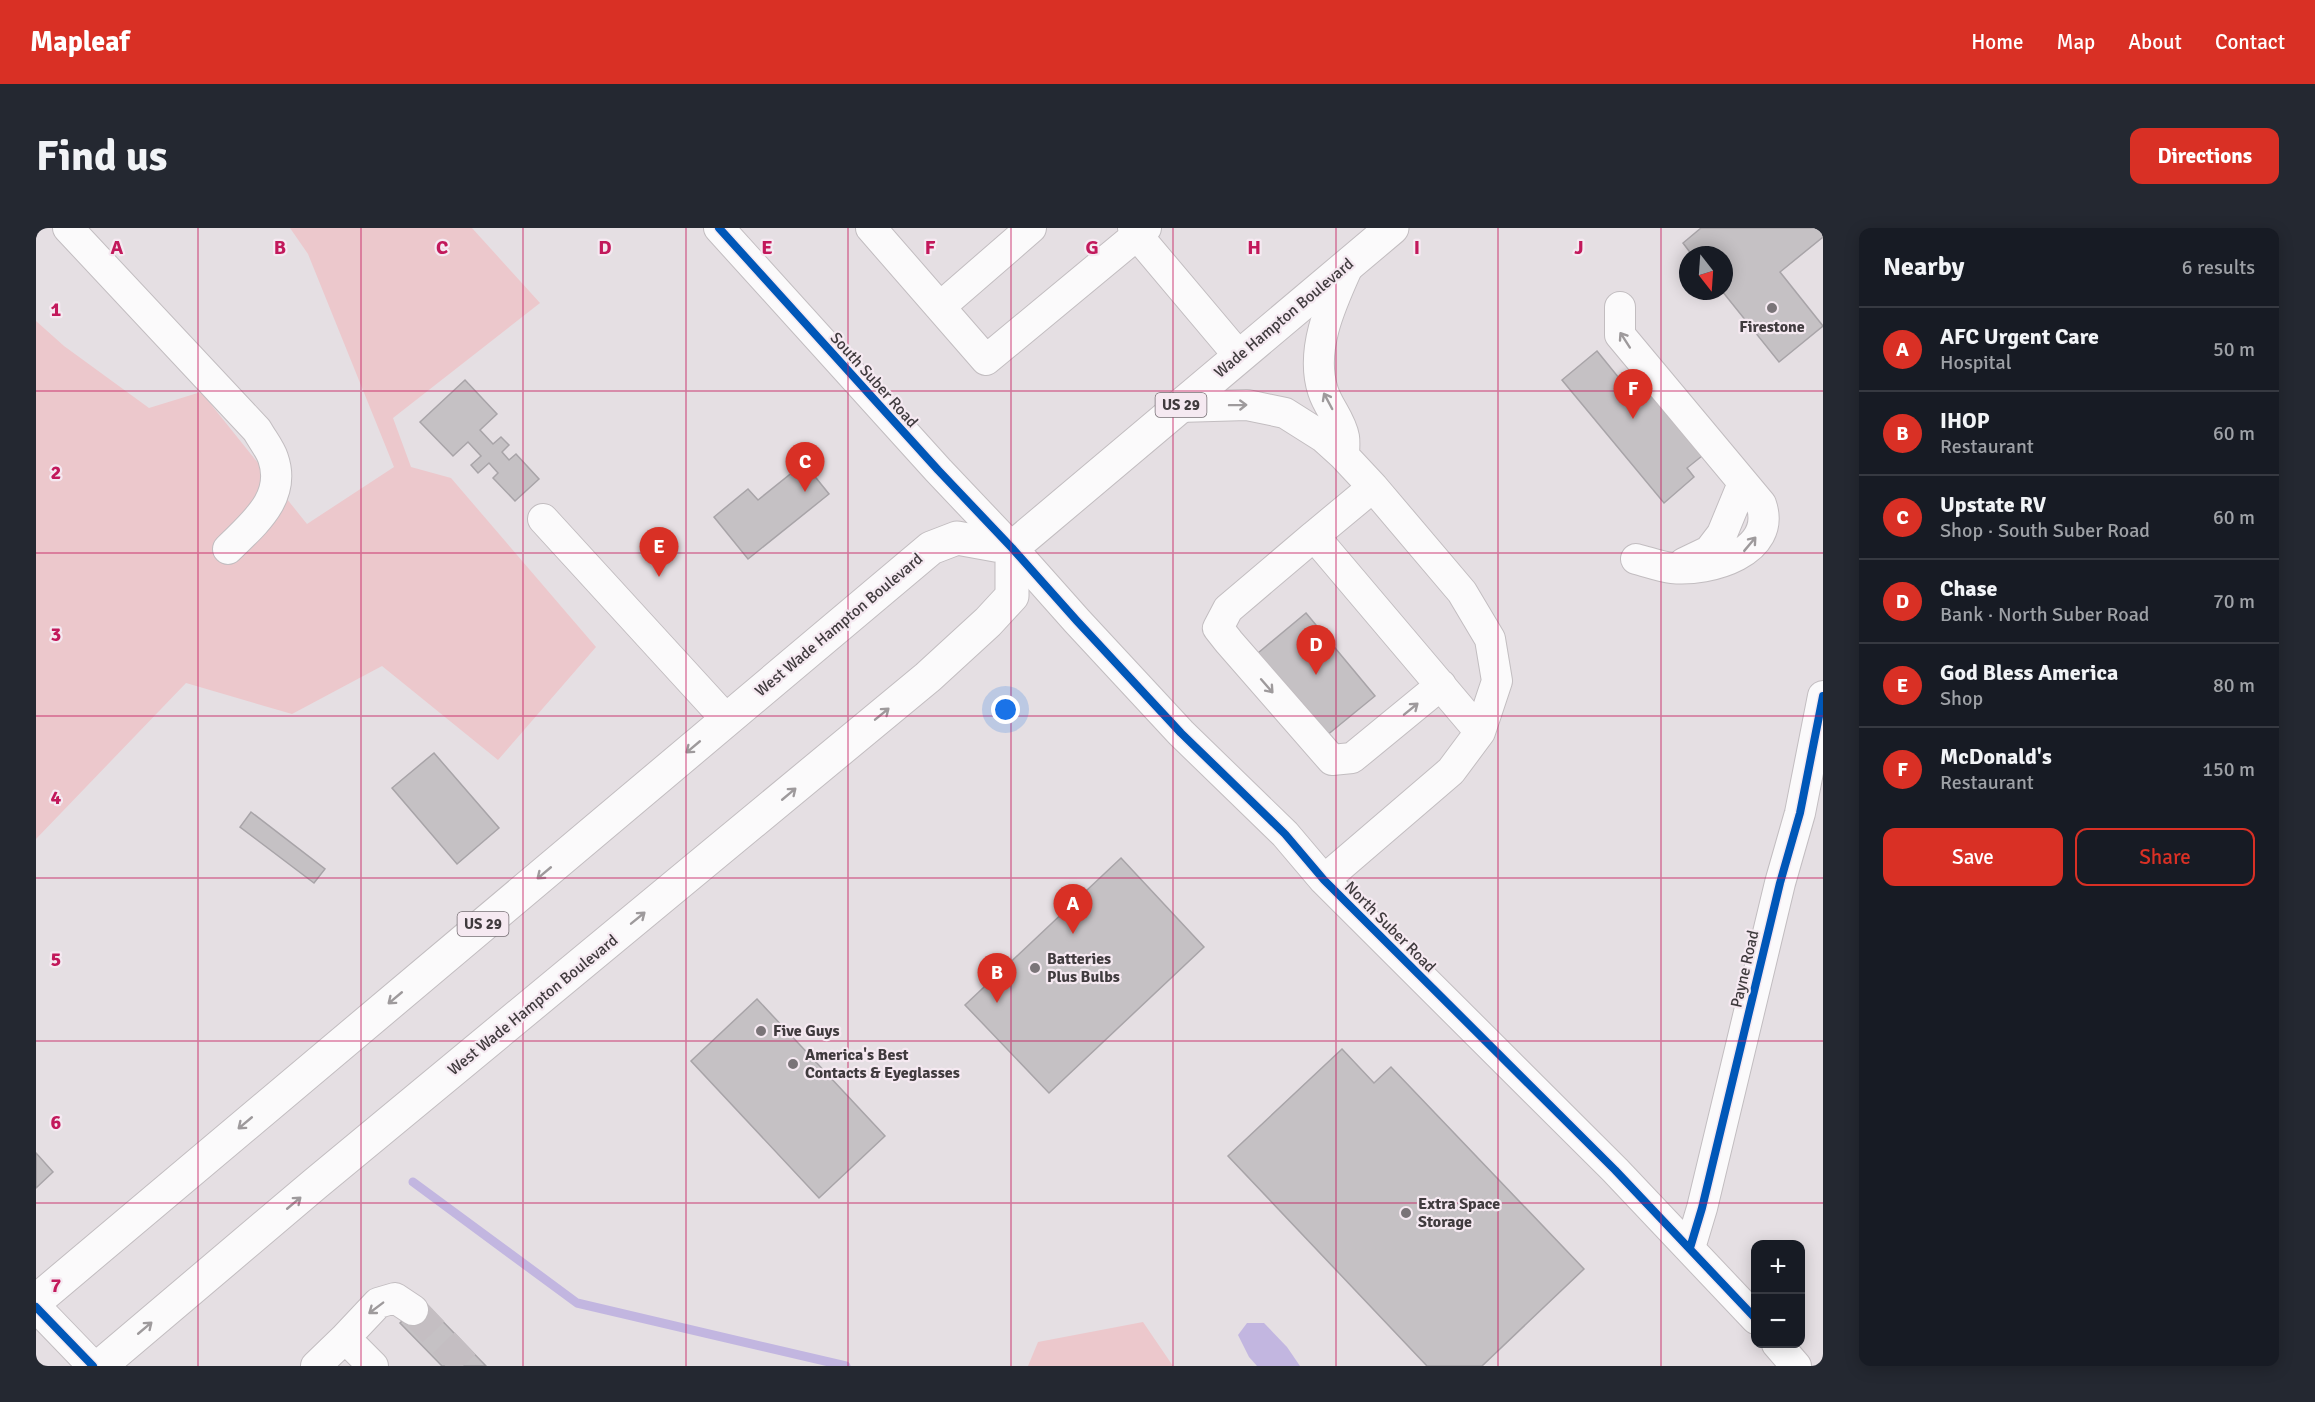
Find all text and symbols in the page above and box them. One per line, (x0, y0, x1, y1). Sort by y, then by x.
text: Mapleaf (30, 25, 130, 59)
text: Home (1971, 29, 2024, 55)
text: Map (2057, 29, 2095, 55)
text: About (2128, 29, 2182, 55)
text: Contact (2215, 29, 2285, 55)
button: Directions (2130, 128, 2279, 184)
text: Find us (36, 131, 167, 182)
text: A (111, 235, 124, 260)
text: B (274, 235, 286, 260)
text: C (436, 235, 448, 260)
text: D (598, 235, 612, 260)
text: E (761, 235, 773, 260)
text: F (925, 235, 936, 260)
text: G (1085, 235, 1099, 260)
text: H (1247, 235, 1261, 260)
text: I (1414, 235, 1420, 260)
text: J (1574, 235, 1584, 260)
north arrow (1679, 246, 1733, 300)
text: Nearby (1883, 251, 1964, 283)
street label: Wade Hampton Boulevard (1210, 254, 1358, 382)
text: 6 results (2182, 255, 2255, 280)
text: 1 (51, 297, 62, 322)
marker: Firestone (1765, 301, 1779, 315)
place label: Firestone (1739, 317, 1805, 337)
text: AFC Urgent Care (1940, 323, 2099, 350)
street label: South Suber Road (826, 328, 922, 432)
one-way arrow (1619, 332, 1632, 349)
text: A (1896, 337, 1909, 362)
text: 50 m (2213, 337, 2255, 362)
text: Hospital (1940, 350, 2012, 375)
pin: F (1614, 370, 1652, 419)
one-way arrow (1322, 392, 1333, 410)
road number: US 29 (1156, 393, 1206, 417)
one-way arrow (1227, 399, 1247, 411)
text: IHOP (1940, 407, 1990, 434)
text: B (1896, 421, 1909, 446)
text: 60 m (2213, 421, 2255, 446)
text: Restaurant (1940, 434, 2034, 459)
pin: C (786, 442, 824, 492)
text: 2 (51, 460, 61, 485)
text: Upstate RV (1940, 491, 2046, 518)
text: C (1896, 505, 1909, 530)
text: 60 m (2213, 505, 2255, 530)
text: Shop · South Suber Road (1940, 518, 2150, 543)
pin: E (640, 528, 678, 577)
one-way arrow (1743, 537, 1757, 552)
street label: West Wade Hampton Boulevard (751, 549, 927, 701)
text: Chase (1940, 575, 1997, 602)
text: D (1896, 589, 1909, 614)
text: 70 m (2213, 589, 2255, 614)
text: Bank · North Suber Road (1940, 602, 2149, 627)
text: 3 (51, 622, 61, 647)
pin: D (1296, 626, 1336, 675)
text: God Bless America (1940, 659, 2118, 686)
text: E (1897, 673, 1908, 698)
text: 80 m (2213, 673, 2255, 698)
one-way arrow (1260, 678, 1274, 693)
text: Shop (1940, 686, 1983, 711)
your location (991, 695, 1020, 724)
one-way arrow (1403, 703, 1419, 716)
one-way arrow (874, 708, 890, 721)
one-way arrow (685, 741, 701, 754)
text: McDonald's (1940, 743, 2052, 770)
text: F (1897, 757, 1908, 782)
text: 150 m (2202, 757, 2255, 782)
text: Restaurant (1940, 770, 2034, 795)
text: 4 (51, 785, 62, 810)
one-way arrow (781, 787, 796, 801)
button: Save (1883, 828, 2063, 886)
button: Share (2075, 828, 2255, 886)
one-way arrow (536, 866, 552, 879)
street label: North Suber Road (1340, 877, 1440, 977)
pin: A (1054, 884, 1092, 934)
road number: US 29 (458, 912, 508, 936)
one-way arrow (630, 912, 646, 925)
street label: Payne Road (1726, 928, 1764, 1010)
street label: West Wade Hampton Boulevard (444, 930, 622, 1080)
text: 5 (51, 947, 61, 972)
place label: Batteries Plus Bulbs (1047, 949, 1120, 987)
pin: B (978, 954, 1016, 1003)
marker: Batteries Plus Bulbs (1028, 961, 1042, 975)
one-way arrow (387, 991, 403, 1004)
place label: Five Guys (773, 1021, 840, 1041)
marker: Five Guys (754, 1024, 768, 1038)
place label: America's Best Contacts & Eyeglasses (805, 1045, 960, 1083)
marker: America's Best Contacts & Eyeglasses (786, 1057, 800, 1071)
text: 6 (51, 1110, 62, 1135)
one-way arrow (237, 1117, 253, 1130)
place label: Extra Space Storage (1418, 1194, 1500, 1232)
one-way arrow (286, 1196, 301, 1210)
marker: Extra Space Storage (1399, 1206, 1413, 1220)
map controls (1751, 1240, 1805, 1348)
button: + (1751, 1240, 1805, 1294)
text: 7 (51, 1273, 62, 1298)
button: − (1751, 1294, 1805, 1348)
one-way arrow (368, 1301, 384, 1314)
one-way arrow (136, 1322, 152, 1335)

